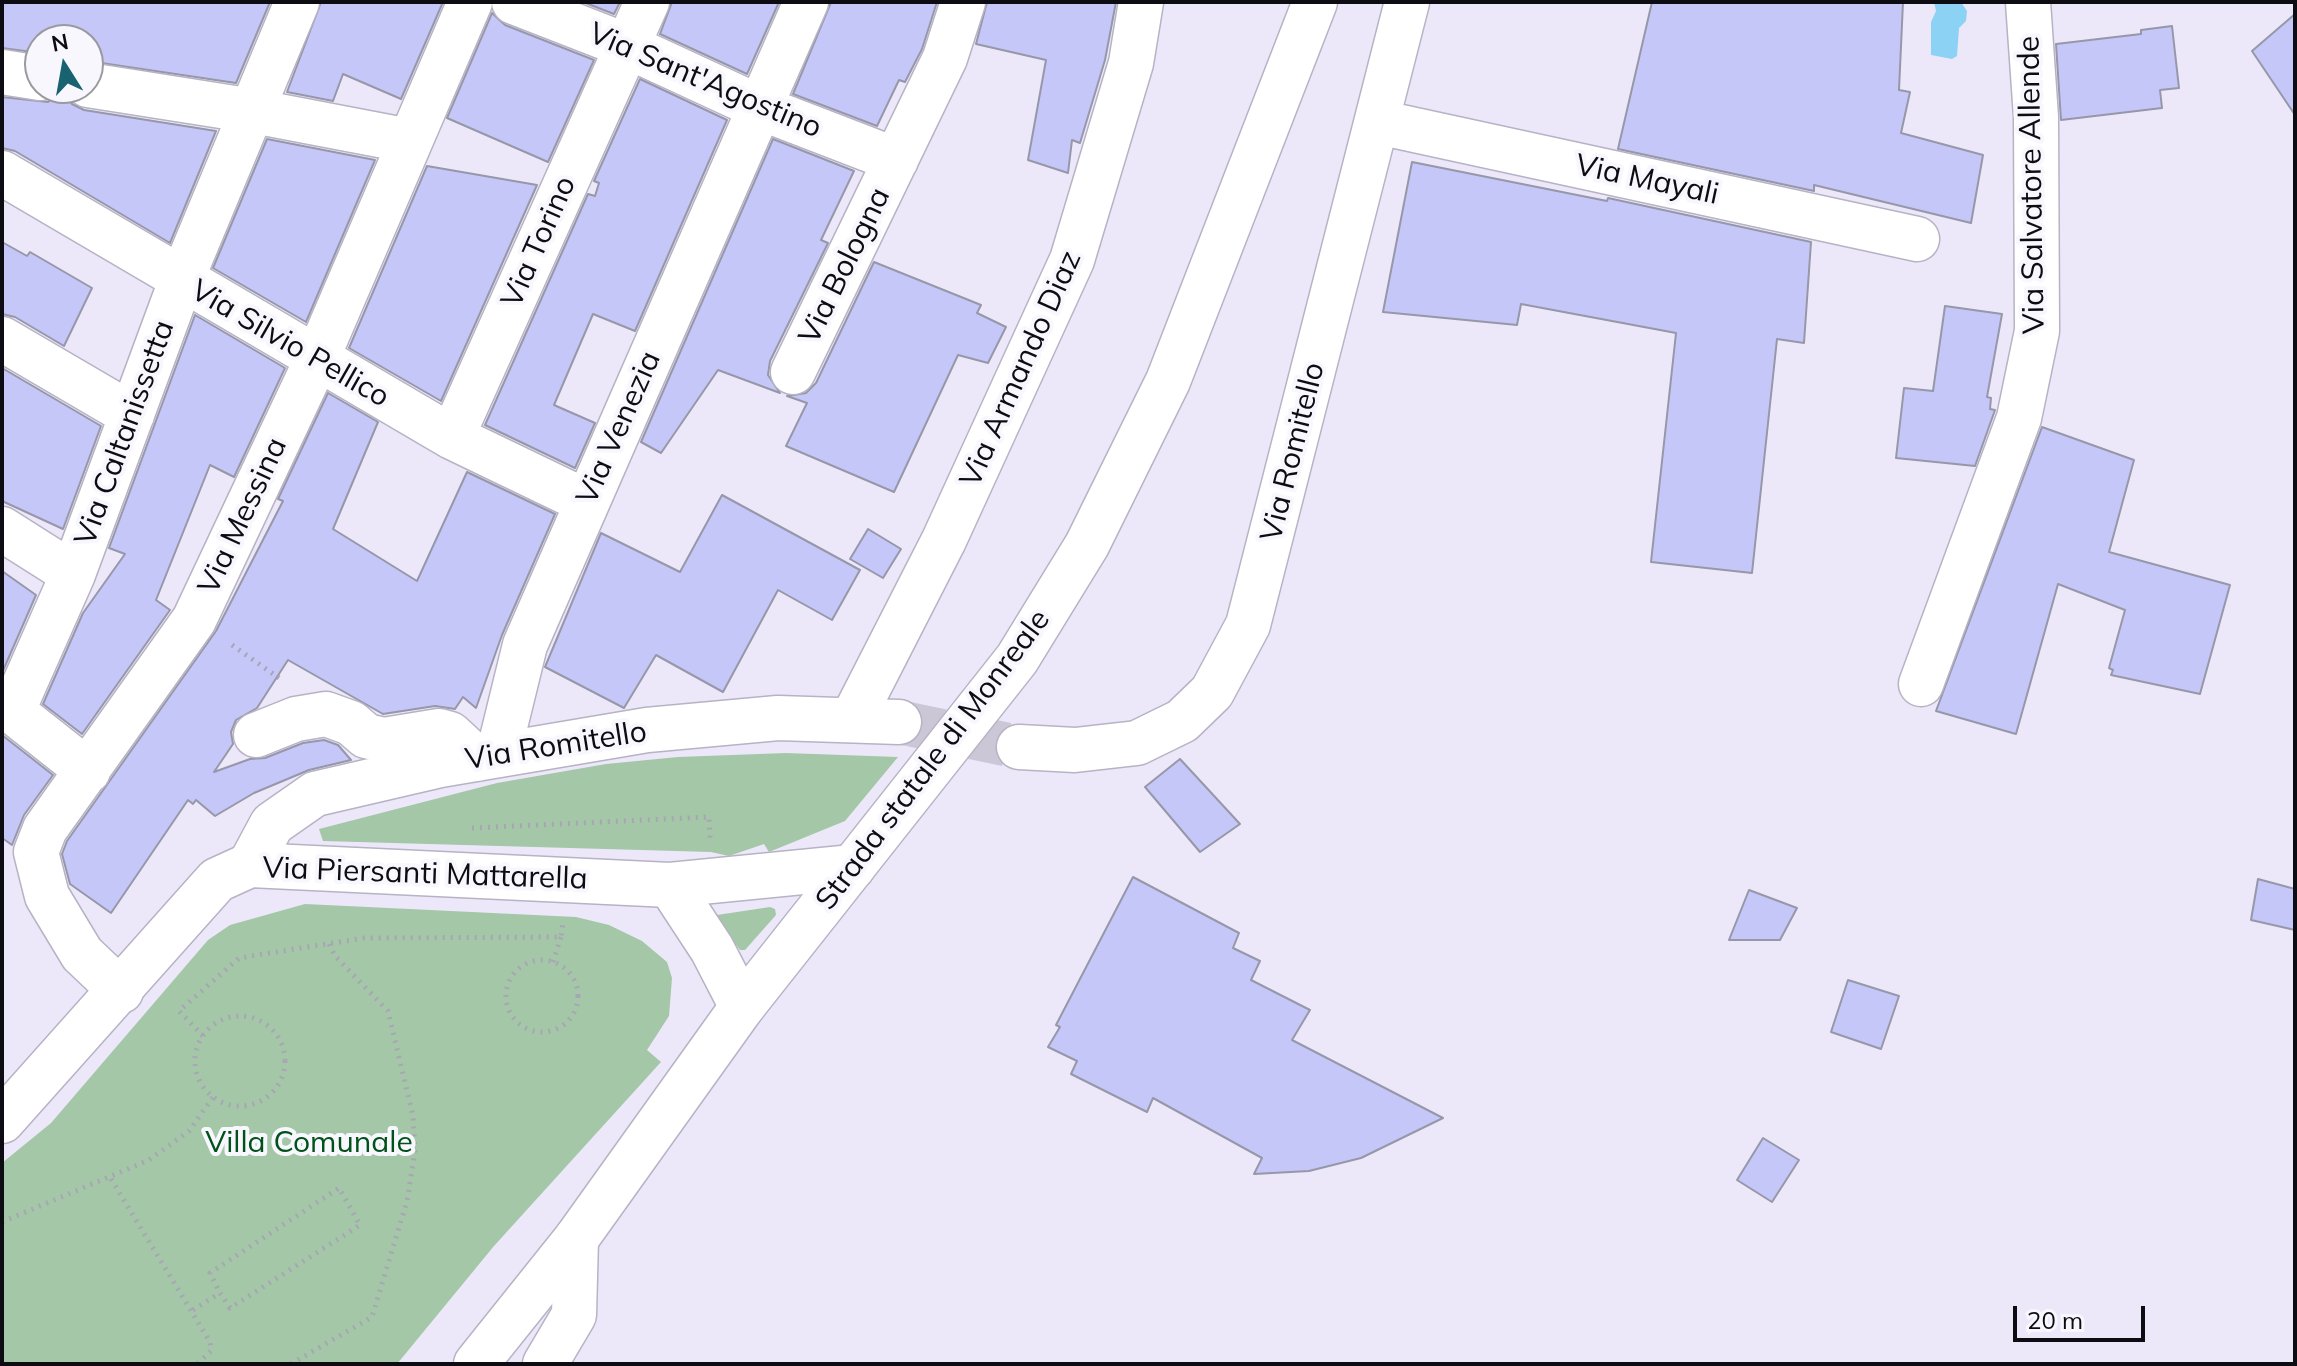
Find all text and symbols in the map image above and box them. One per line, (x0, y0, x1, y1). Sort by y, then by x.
street label: Via Sant'Agostino (583, 16, 827, 146)
north arrow (24, 24, 104, 104)
text: N (49, 27, 71, 58)
street label: Via Salvatore Allende (2011, 36, 2053, 334)
street label: Via Mayali (1572, 147, 1722, 213)
street label: Via Torino (494, 171, 584, 313)
street label: Via Bologna (792, 182, 898, 350)
street label: Via Armando Diaz (953, 245, 1089, 493)
street label: Via Silvio Pellico (184, 273, 396, 415)
street label: Via Caltanissetta (68, 316, 182, 550)
street label: Via Venezia (569, 346, 669, 510)
street label: Via Romitello (1253, 359, 1333, 545)
street label: Via Messina (191, 432, 295, 600)
street label: Strada statale di Monreale (808, 603, 1058, 917)
street label: Via Romitello (463, 714, 649, 778)
street label: Via Piersanti Mattarella (262, 850, 588, 898)
park label: Villa Comunale (205, 1125, 413, 1161)
scale bar (2017, 1290, 2149, 1340)
text: 20 m (2027, 1305, 2083, 1335)

